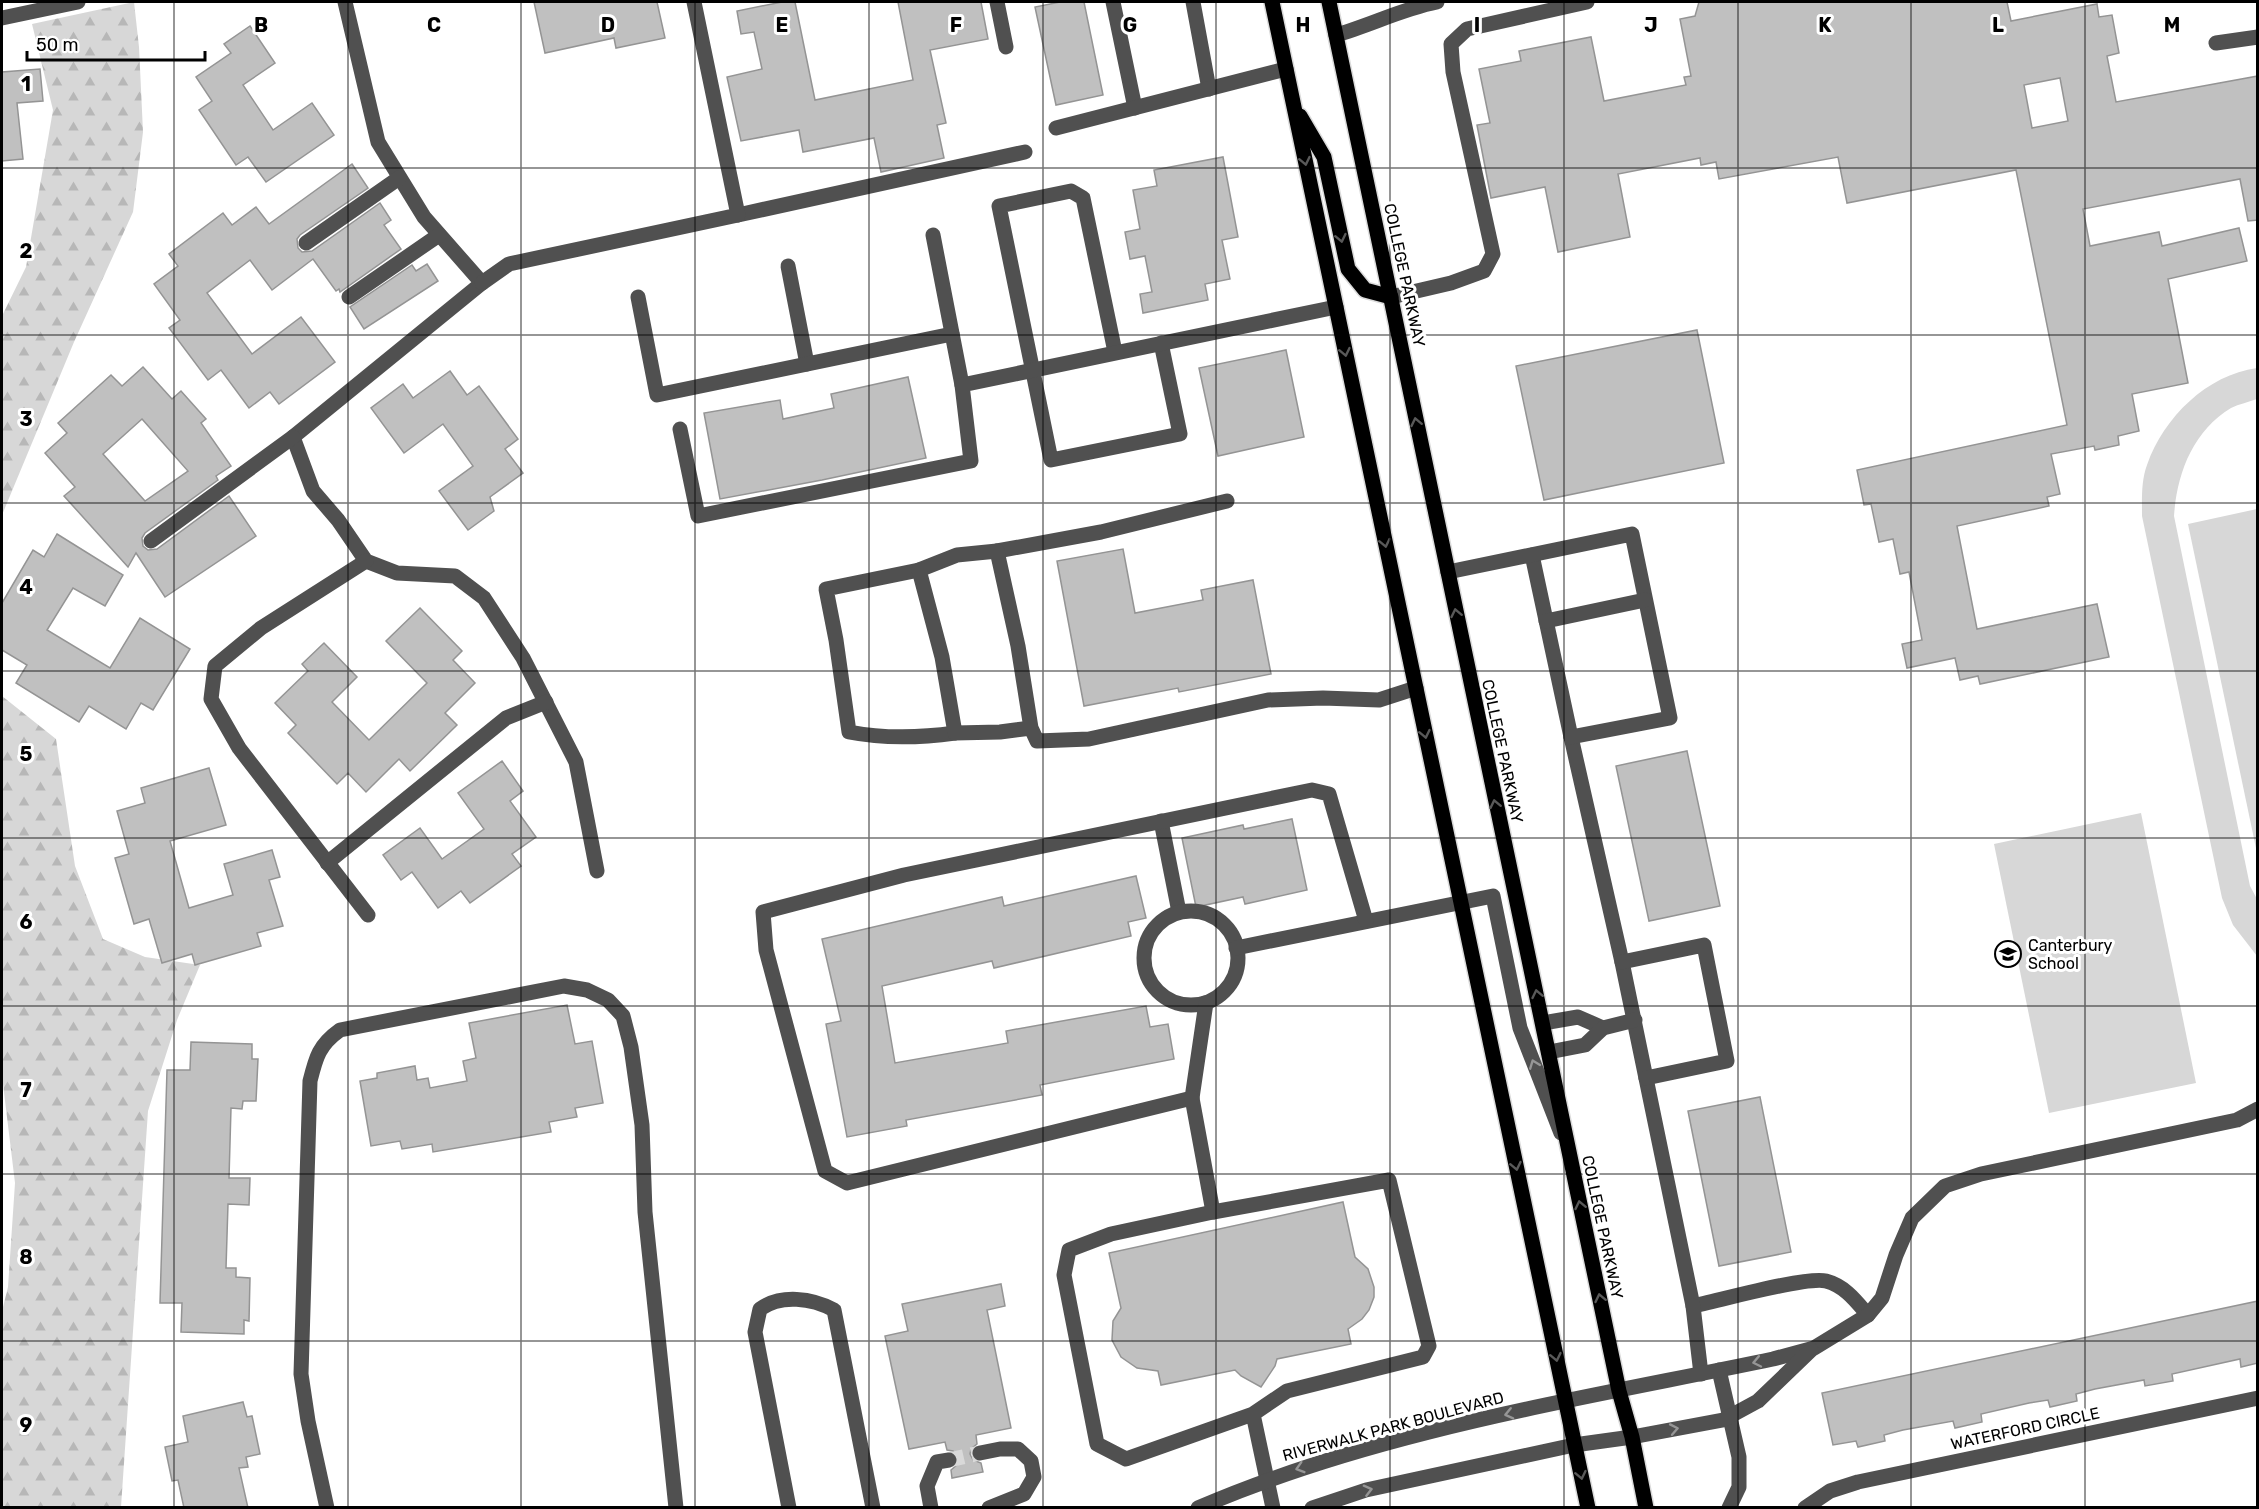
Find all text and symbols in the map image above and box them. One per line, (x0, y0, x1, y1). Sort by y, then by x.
text: B (254, 13, 268, 37)
text: C (427, 13, 441, 37)
text: D (601, 13, 615, 37)
text: E (776, 13, 788, 37)
text: F (950, 13, 962, 37)
text: G (1123, 13, 1137, 37)
text: H (1296, 13, 1310, 37)
text: I (1474, 13, 1480, 37)
text: J (1644, 13, 1658, 37)
text: K (1818, 13, 1832, 37)
text: L (1992, 13, 2004, 37)
text: M (2164, 13, 2180, 37)
scale bar (27, 24, 206, 62)
text: 50 m (36, 34, 79, 56)
text: 1 (21, 72, 31, 96)
one-way arrow (1298, 156, 1311, 166)
street label: COLLEGE PARKWAY (1380, 202, 1429, 349)
one-way arrow (1334, 232, 1347, 242)
text: 2 (20, 239, 33, 263)
one-way arrow (1338, 347, 1351, 357)
text: 3 (19, 407, 33, 431)
one-way arrow (1411, 417, 1424, 427)
one-way arrow (1378, 538, 1391, 548)
text: 4 (19, 575, 33, 599)
one-way arrow (1450, 608, 1463, 618)
street label: COLLEGE PARKWAY (1478, 678, 1527, 825)
one-way arrow (1418, 729, 1431, 739)
text: 5 (20, 742, 33, 766)
one-way arrow (1490, 799, 1503, 809)
text: 6 (19, 910, 33, 934)
place label: Canterbury School (2028, 936, 2113, 973)
school or university icon: Canterbury School (1993, 939, 2023, 969)
one-way arrow (1531, 990, 1544, 1000)
one-way arrow (1529, 1060, 1541, 1071)
text: 7 (20, 1078, 32, 1102)
street label: COLLEGE PARKWAY (1578, 1154, 1627, 1301)
one-way arrow (1509, 1161, 1522, 1171)
one-way arrow (1574, 1200, 1587, 1210)
text: 8 (19, 1245, 33, 1269)
one-way arrow (1594, 1293, 1607, 1303)
one-way arrow (1549, 1352, 1562, 1362)
one-way arrow (1752, 1355, 1762, 1368)
street label: RIVERWALK PARK BOULEVARD (1280, 1388, 1506, 1465)
street label: WATERFORD CIRCLE (1949, 1403, 2101, 1454)
one-way arrow (1504, 1407, 1514, 1420)
text: 9 (20, 1413, 33, 1437)
one-way arrow (1668, 1423, 1678, 1436)
one-way arrow (1295, 1461, 1305, 1473)
one-way arrow (1574, 1470, 1587, 1480)
one-way arrow (1363, 1484, 1373, 1497)

